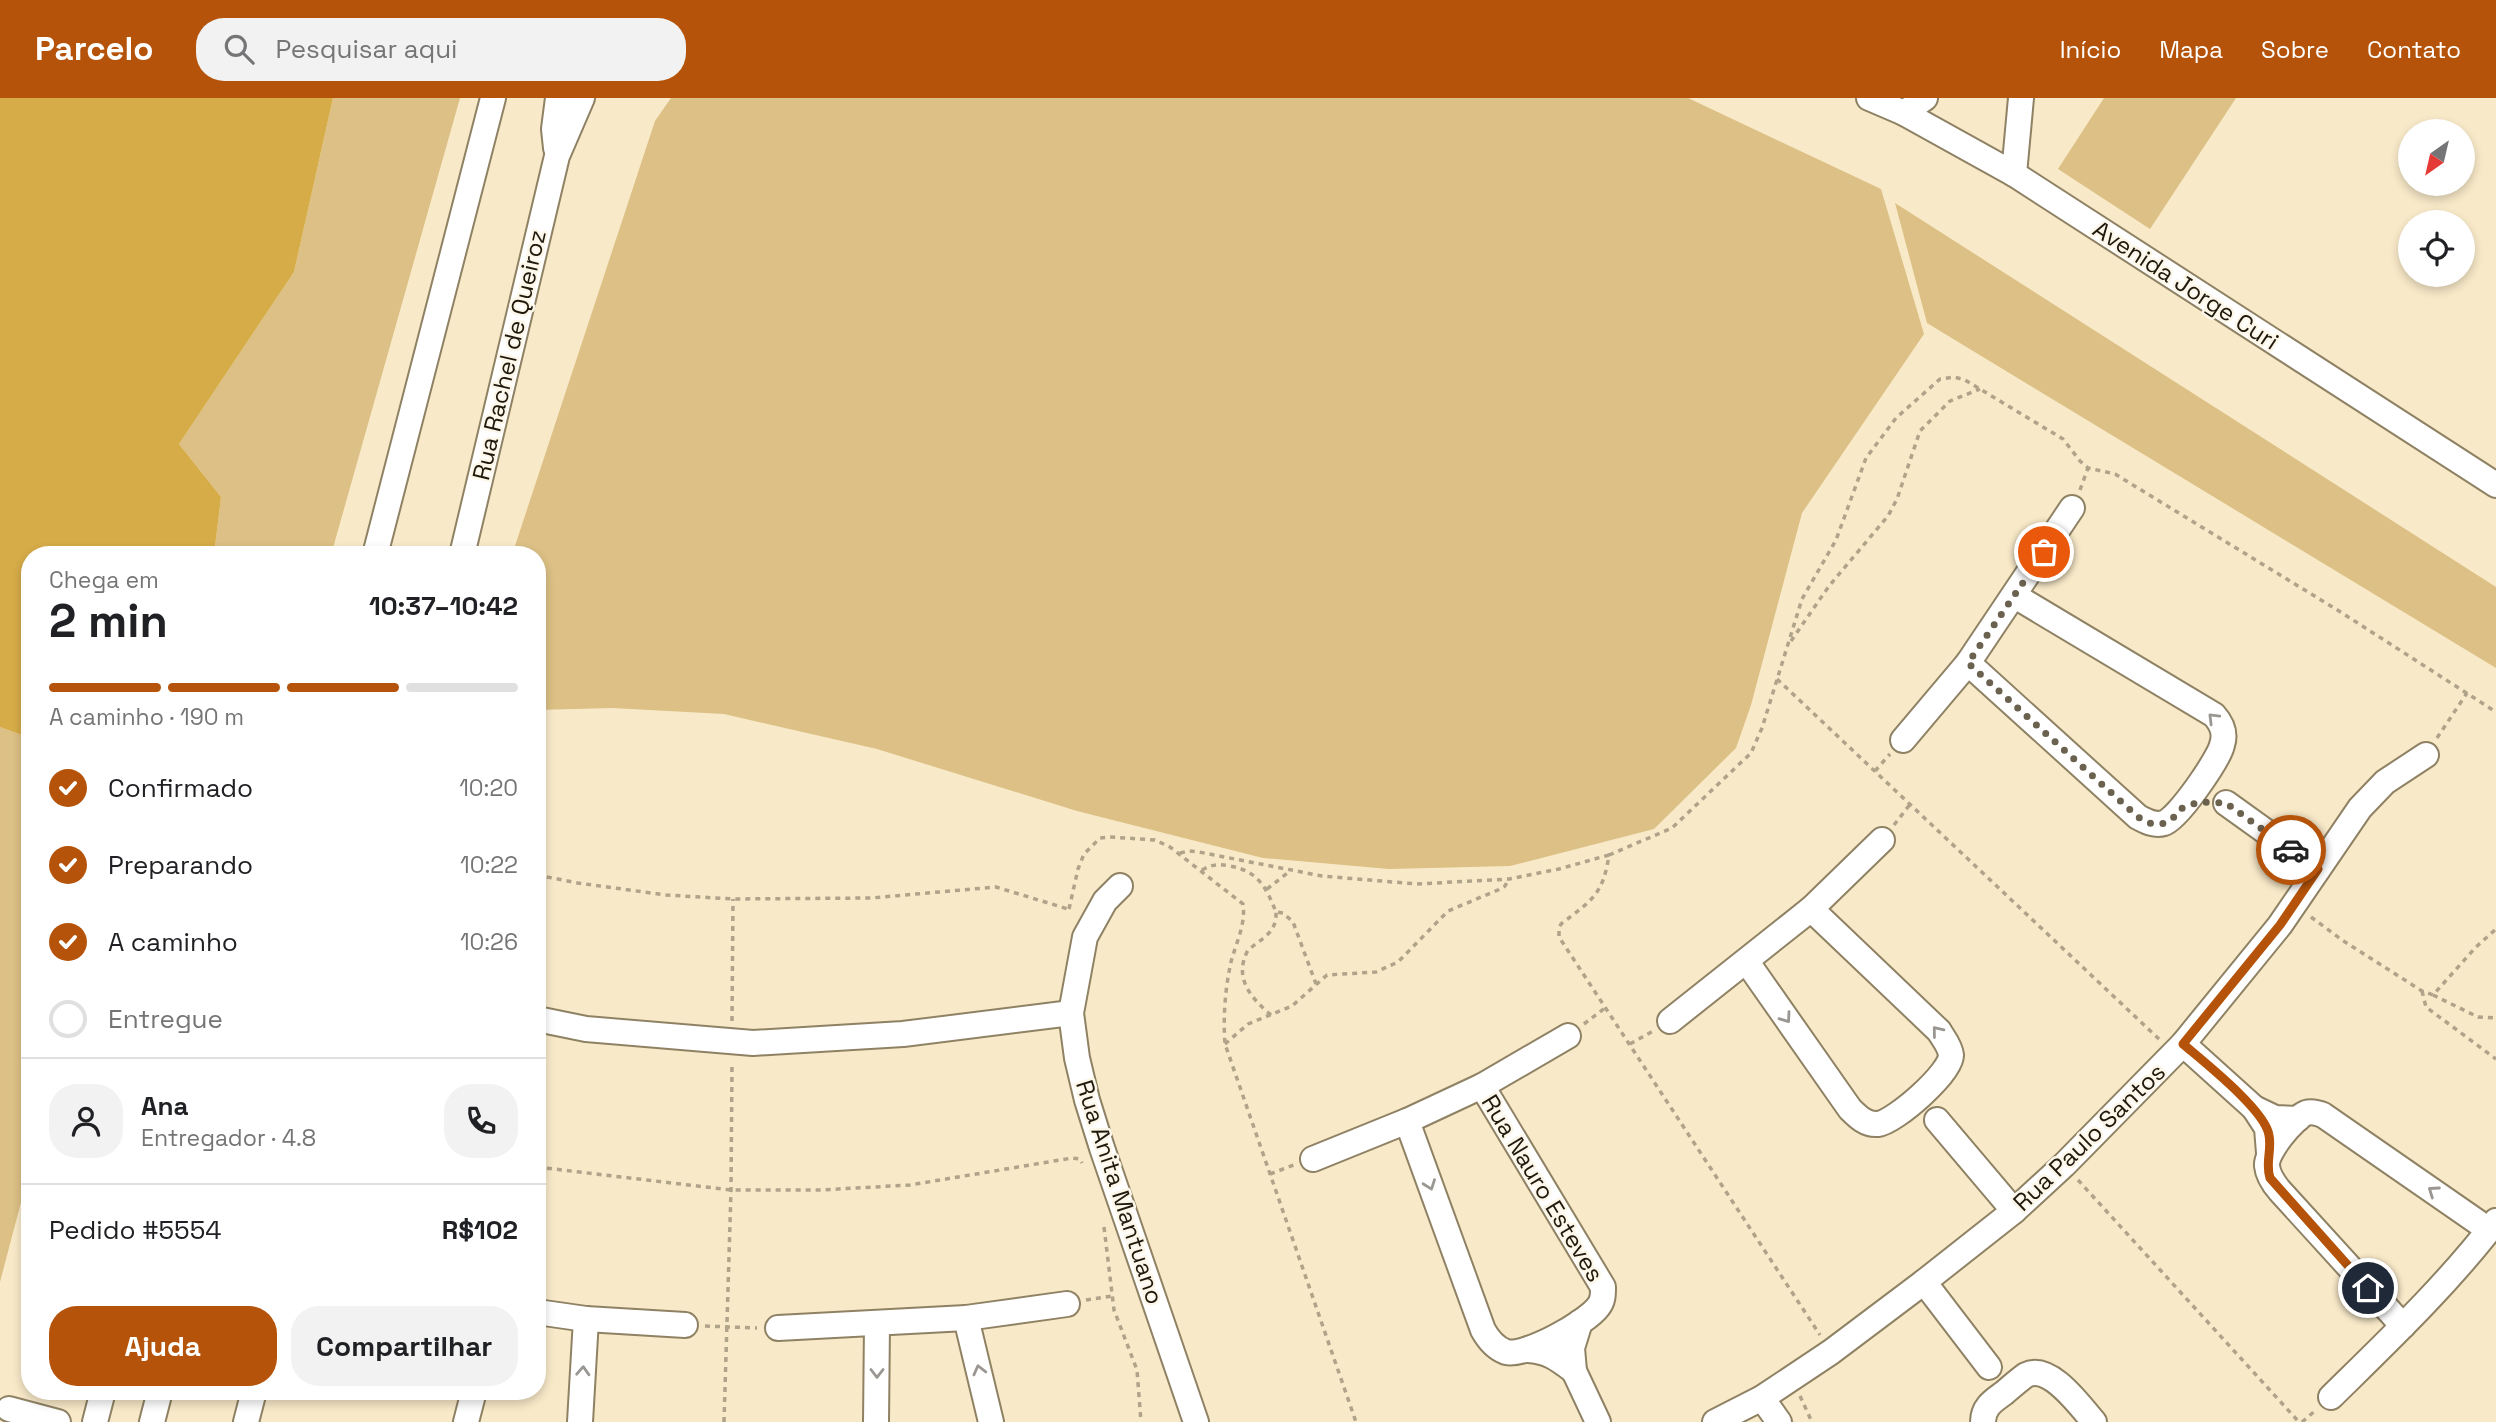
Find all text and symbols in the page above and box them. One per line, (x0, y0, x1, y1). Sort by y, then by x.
search box (196, 18, 686, 81)
text: Parcelo (35, 28, 154, 70)
icon: search (220, 30, 258, 68)
text: Pesquisar aqui (276, 32, 458, 66)
text: Início (2060, 34, 2121, 65)
text: Mapa (2159, 34, 2223, 65)
text: Sobre (2261, 34, 2329, 65)
text: Contato (2367, 34, 2461, 65)
north arrow (2398, 119, 2474, 196)
map controls (2398, 119, 2475, 287)
button: locate (2398, 210, 2475, 287)
street label: Avenida Jorge Curi (2087, 213, 2285, 357)
street label: Rua Rachel de Queiroz (465, 227, 553, 483)
pin (2014, 522, 2074, 582)
icon: bag (2025, 533, 2063, 571)
text: Chega em (49, 565, 159, 595)
text: 10:37–10:42 (369, 589, 518, 623)
text: 2 min (49, 592, 168, 650)
text: A caminho · 190 m (49, 702, 244, 732)
one-way arrow (2209, 714, 2222, 727)
icon: check (49, 769, 87, 807)
text: Confirmado (108, 771, 253, 805)
text: 10:20 (459, 773, 518, 803)
courier (2256, 815, 2326, 885)
icon: car (2272, 831, 2310, 869)
icon: check (49, 846, 87, 884)
text: Preparando (108, 848, 253, 882)
text: 10:22 (460, 850, 518, 880)
icon: check (49, 923, 87, 961)
text: A caminho (108, 925, 238, 959)
text: 10:26 (460, 927, 518, 957)
text: Entregue (108, 1002, 223, 1036)
one-way arrow (1778, 1010, 1790, 1023)
one-way arrow (1933, 1027, 1946, 1039)
street label: Rua Paulo Santos (2006, 1056, 2172, 1218)
street label: Rua Anita Mantuano (1069, 1076, 1171, 1308)
button: person (49, 1084, 123, 1158)
button: phone (444, 1084, 518, 1158)
text: Ana (141, 1089, 189, 1123)
street label: Rua Nauro Esteves (1475, 1089, 1611, 1287)
text: Entregador · 4.8 (141, 1123, 316, 1153)
one-way arrow (1422, 1179, 1436, 1191)
one-way arrow (2428, 1187, 2441, 1199)
text: Pedido #5554 (49, 1213, 222, 1247)
text: R$102 (442, 1213, 518, 1247)
pin (2338, 1258, 2398, 1318)
icon: home (2349, 1269, 2387, 1307)
button: Ajuda (49, 1306, 277, 1386)
button: Compartilhar (291, 1306, 518, 1386)
one-way arrow (973, 1364, 987, 1376)
one-way arrow (575, 1365, 590, 1376)
one-way arrow (869, 1368, 885, 1379)

